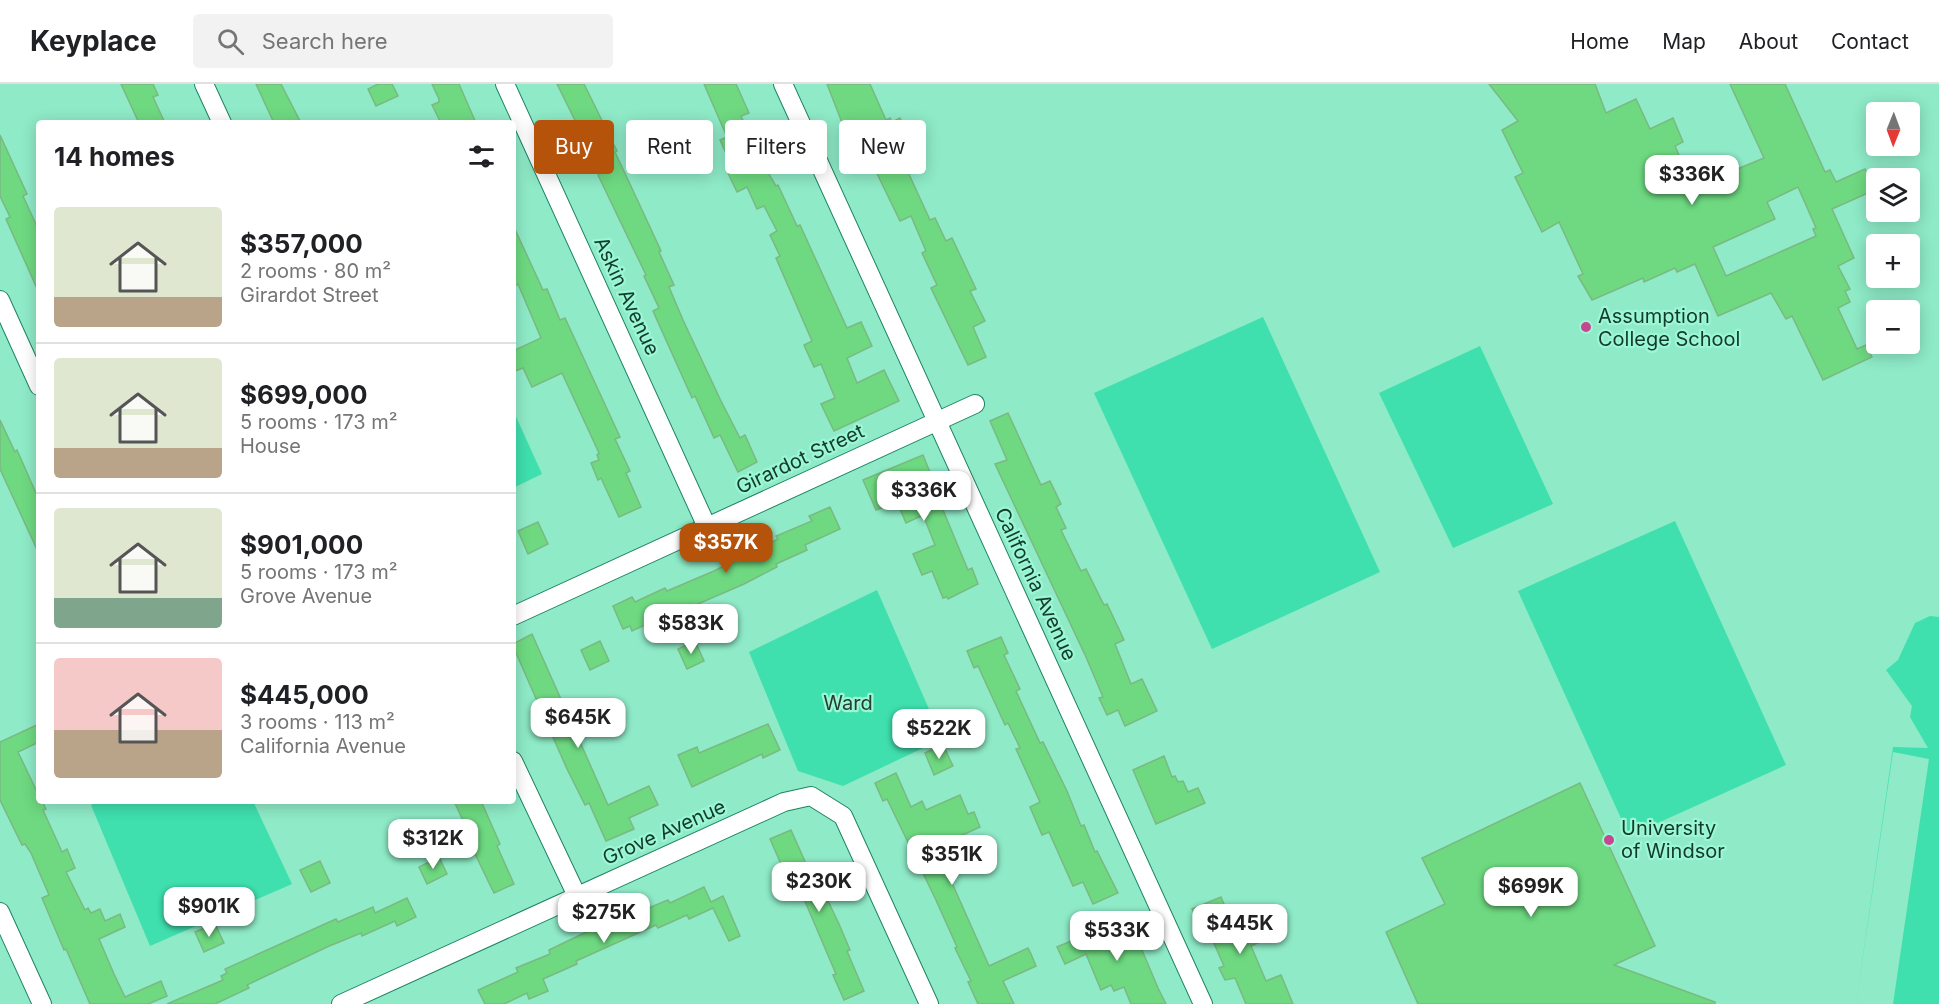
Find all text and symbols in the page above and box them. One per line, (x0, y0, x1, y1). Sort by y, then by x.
search box (193, 14, 613, 68)
text: Keyplace (30, 24, 157, 58)
icon: search (214, 25, 247, 58)
text: Search here (262, 28, 388, 54)
text: Home (1570, 29, 1629, 54)
text: Map (1662, 29, 1706, 54)
text: About (1739, 29, 1798, 54)
text: Contact (1831, 29, 1909, 54)
north arrow (1866, 102, 1920, 156)
map controls (1866, 102, 1920, 354)
chip: Buy (534, 120, 614, 174)
chip: Rent (626, 120, 713, 174)
chip: Filters (725, 120, 827, 174)
chip: New (839, 120, 926, 174)
icon: filters (465, 140, 498, 173)
text: 14 homes (54, 141, 175, 172)
pin: $336K (1650, 155, 1734, 206)
text: $336K (1659, 162, 1725, 186)
button: layers (1866, 168, 1920, 222)
text: $357,000 (240, 228, 363, 259)
icon: home (102, 231, 174, 303)
street label: Askin Avenue (589, 233, 665, 359)
button: + (1866, 234, 1920, 288)
text: 2 rooms · 80 m² (240, 259, 391, 283)
text: Girardot Street (240, 283, 379, 307)
button: − (1866, 300, 1920, 354)
place label: Assumption College School (1598, 304, 1740, 351)
marker: Assumption College School (1579, 320, 1593, 334)
text: $699,000 (240, 379, 367, 410)
icon: home (102, 382, 174, 454)
text: 5 rooms · 173 m² (240, 410, 398, 434)
street label: Girardot Street (732, 419, 868, 499)
text: House (240, 434, 301, 458)
pin: $336K (882, 471, 966, 522)
text: $336K (891, 478, 957, 502)
street label: California Avenue (990, 504, 1082, 664)
pin: $357K (684, 523, 768, 574)
text: $901,000 (240, 529, 363, 560)
text: $357K (694, 530, 758, 554)
icon: home (102, 532, 174, 604)
text: 5 rooms · 173 m² (240, 560, 398, 584)
text: Grove Avenue (240, 584, 372, 608)
pin: $583K (649, 604, 733, 655)
text: $583K (658, 611, 724, 635)
text: $445,000 (240, 679, 369, 710)
icon: home (102, 682, 174, 754)
park label: Ward (823, 691, 873, 715)
pin: $645K (536, 698, 620, 749)
text: $645K (545, 705, 611, 729)
pin: $522K (897, 709, 981, 760)
text: 3 rooms · 113 m² (240, 710, 395, 734)
text: $522K (906, 716, 972, 740)
text: California Avenue (240, 734, 406, 758)
street label: Grove Avenue (599, 794, 729, 870)
place label: University of Windsor (1621, 816, 1725, 863)
pin: $312K (391, 819, 475, 870)
text: $312K (402, 826, 464, 850)
marker: University of Windsor (1602, 833, 1616, 847)
pin: $351K (910, 835, 994, 886)
text: $351K (921, 842, 983, 866)
pin: $230K (777, 862, 861, 913)
pin: $699K (1489, 867, 1573, 918)
text: $230K (786, 869, 852, 893)
text: $699K (1498, 874, 1564, 898)
pin: $901K (167, 887, 251, 938)
pin: $275K (562, 893, 646, 944)
text: $901K (178, 894, 240, 918)
text: $275K (572, 900, 636, 924)
pin: $445K (1198, 904, 1282, 955)
pin: $533K (1075, 911, 1159, 962)
text: $445K (1206, 911, 1274, 935)
text: $533K (1084, 918, 1150, 942)

